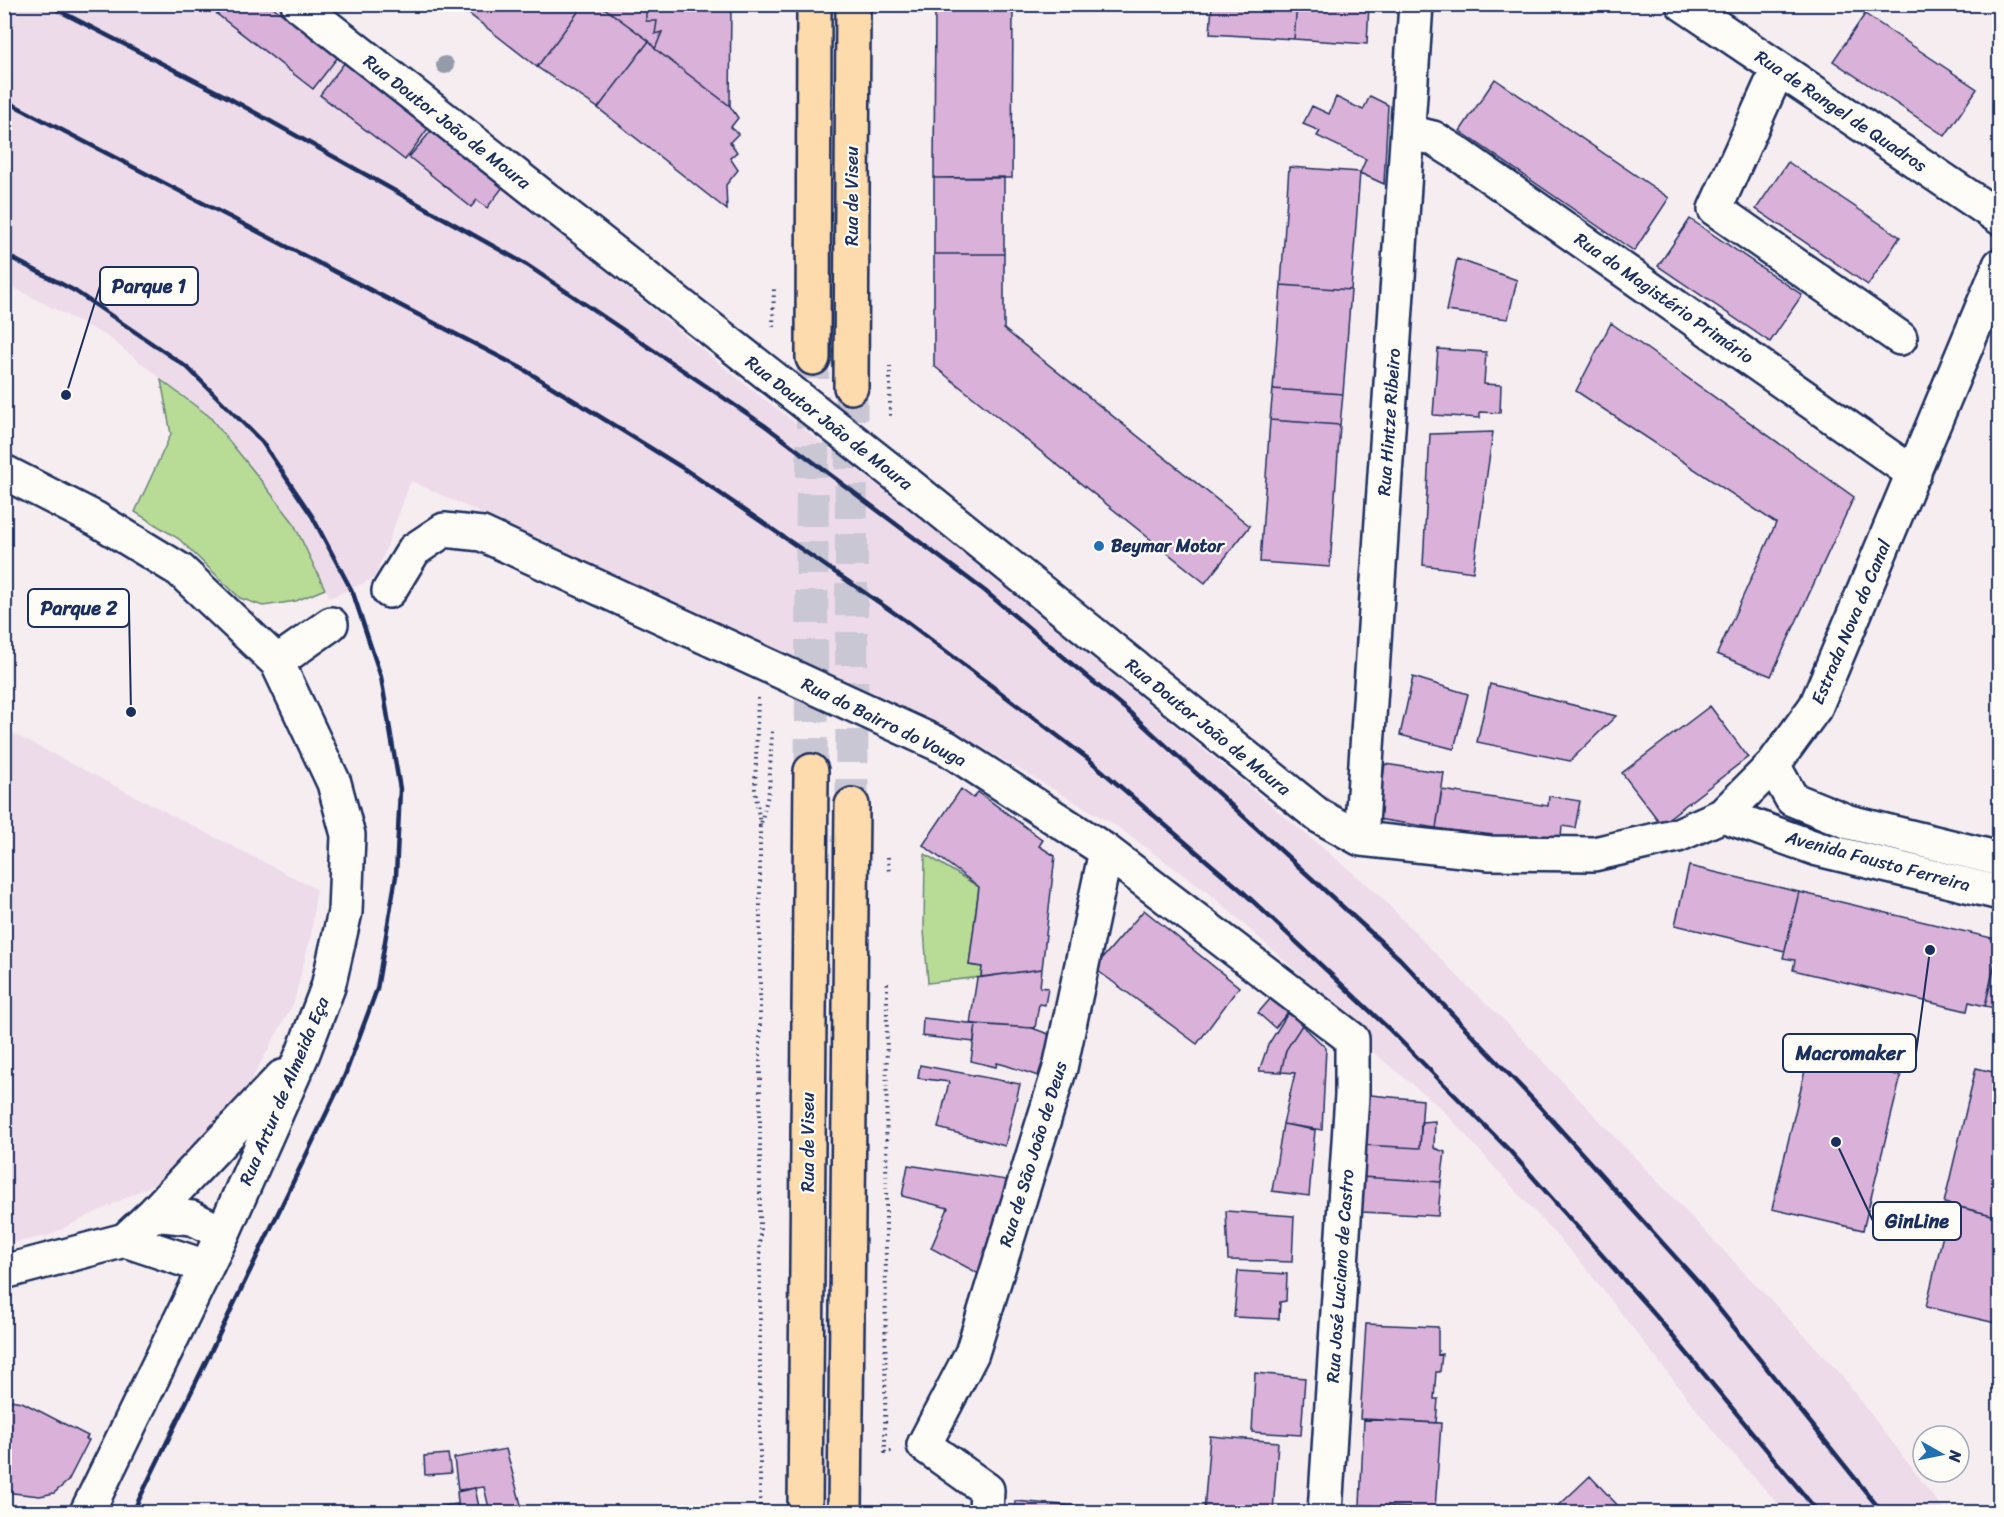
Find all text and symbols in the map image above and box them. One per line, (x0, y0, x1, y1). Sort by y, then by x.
street label: Rua de Rangel de Quadros (1748, 41, 1934, 181)
street label: Rua Doutor João de Moura (356, 46, 539, 199)
street label: Rua de Viseu (836, 146, 868, 246)
street label: Rua do Magistério Primário (1567, 224, 1761, 372)
callout: Parque 1 (100, 267, 198, 305)
text: Parque 1 (112, 269, 187, 304)
street label: Rua Doutor João de Moura (738, 347, 921, 500)
street label: Rua Hintze Ribeiro (1368, 347, 1410, 497)
place label: Beymar Motor (1111, 530, 1225, 562)
street label: Estrada Nova do Canal (1802, 534, 1901, 710)
marker: Beymar Motor (1092, 539, 1106, 553)
callout: Parque 2 (28, 589, 129, 627)
text: Parque 2 (40, 591, 118, 626)
street label: Rua Doutor João de Moura (1118, 650, 1299, 805)
street label: Rua do Bairro do Vouga (796, 668, 972, 776)
street label: Avenida Fausto Ferreira (1781, 821, 1974, 901)
street label: Rua Artur de Almeida Eça (230, 991, 339, 1191)
callout: Macromaker (1783, 1034, 1916, 1072)
text: Macromaker (1794, 1036, 1906, 1071)
street label: Rua de São João de Deus (990, 1056, 1077, 1251)
street label: Rua de Viseu (792, 1092, 824, 1192)
street label: Rua José Luciano de Castro (1317, 1168, 1363, 1384)
callout: GinLine (1873, 1202, 1961, 1240)
text: GinLine (1884, 1204, 1949, 1239)
north arrow (1911, 1424, 1971, 1484)
text: N (1940, 1448, 1971, 1465)

